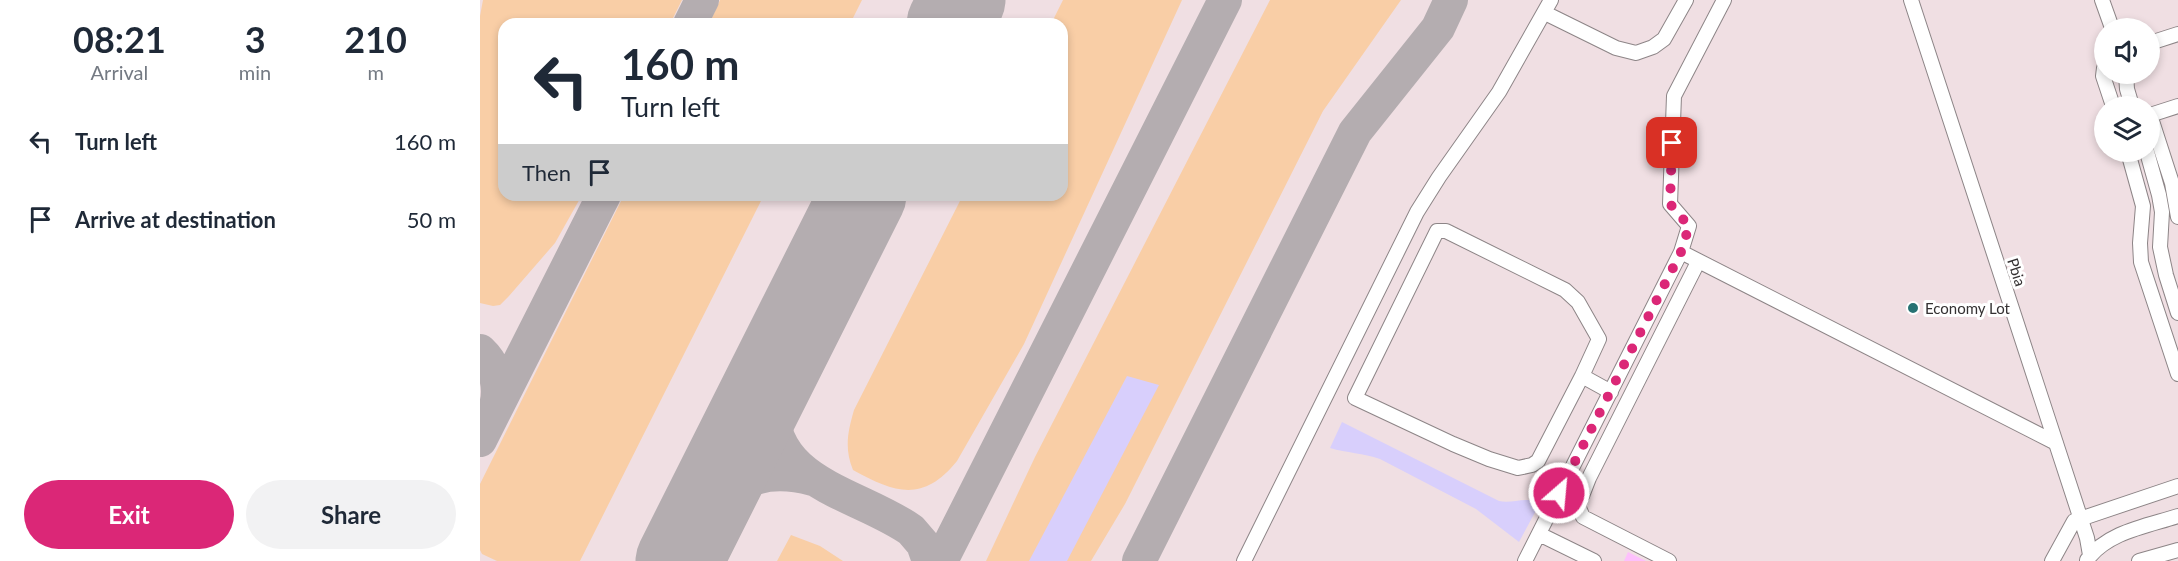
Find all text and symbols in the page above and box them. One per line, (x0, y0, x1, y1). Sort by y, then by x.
text: 08:21 (73, 17, 166, 61)
text: 3 (245, 17, 266, 61)
text: 210 (344, 17, 407, 61)
map controls (2094, 18, 2160, 162)
button: sound (2094, 18, 2160, 84)
text: 160 m (621, 39, 739, 89)
icon: left (522, 42, 600, 120)
text: Arrival (91, 60, 148, 84)
text: min (239, 60, 271, 84)
text: m (367, 60, 384, 84)
text: Turn left (621, 90, 720, 123)
button: layers (2094, 96, 2160, 162)
pin (1646, 117, 1697, 168)
icon: left (24, 125, 57, 158)
icon: arrive (1655, 126, 1688, 159)
text: Turn left (75, 128, 157, 155)
text: 160 m (394, 128, 456, 155)
icon: arrive (583, 156, 616, 189)
text: Then (522, 159, 571, 186)
icon: arrive (24, 203, 57, 236)
text: Arrive at destination (75, 206, 276, 233)
text: 50 m (407, 206, 456, 233)
street label: Pbia (2004, 256, 2030, 288)
place label: Economy Lot (1925, 299, 2011, 317)
marker: Economy Lot (1906, 301, 1920, 315)
position arrow (1527, 461, 1591, 525)
button: Exit (24, 480, 234, 549)
button: Share (246, 480, 456, 549)

